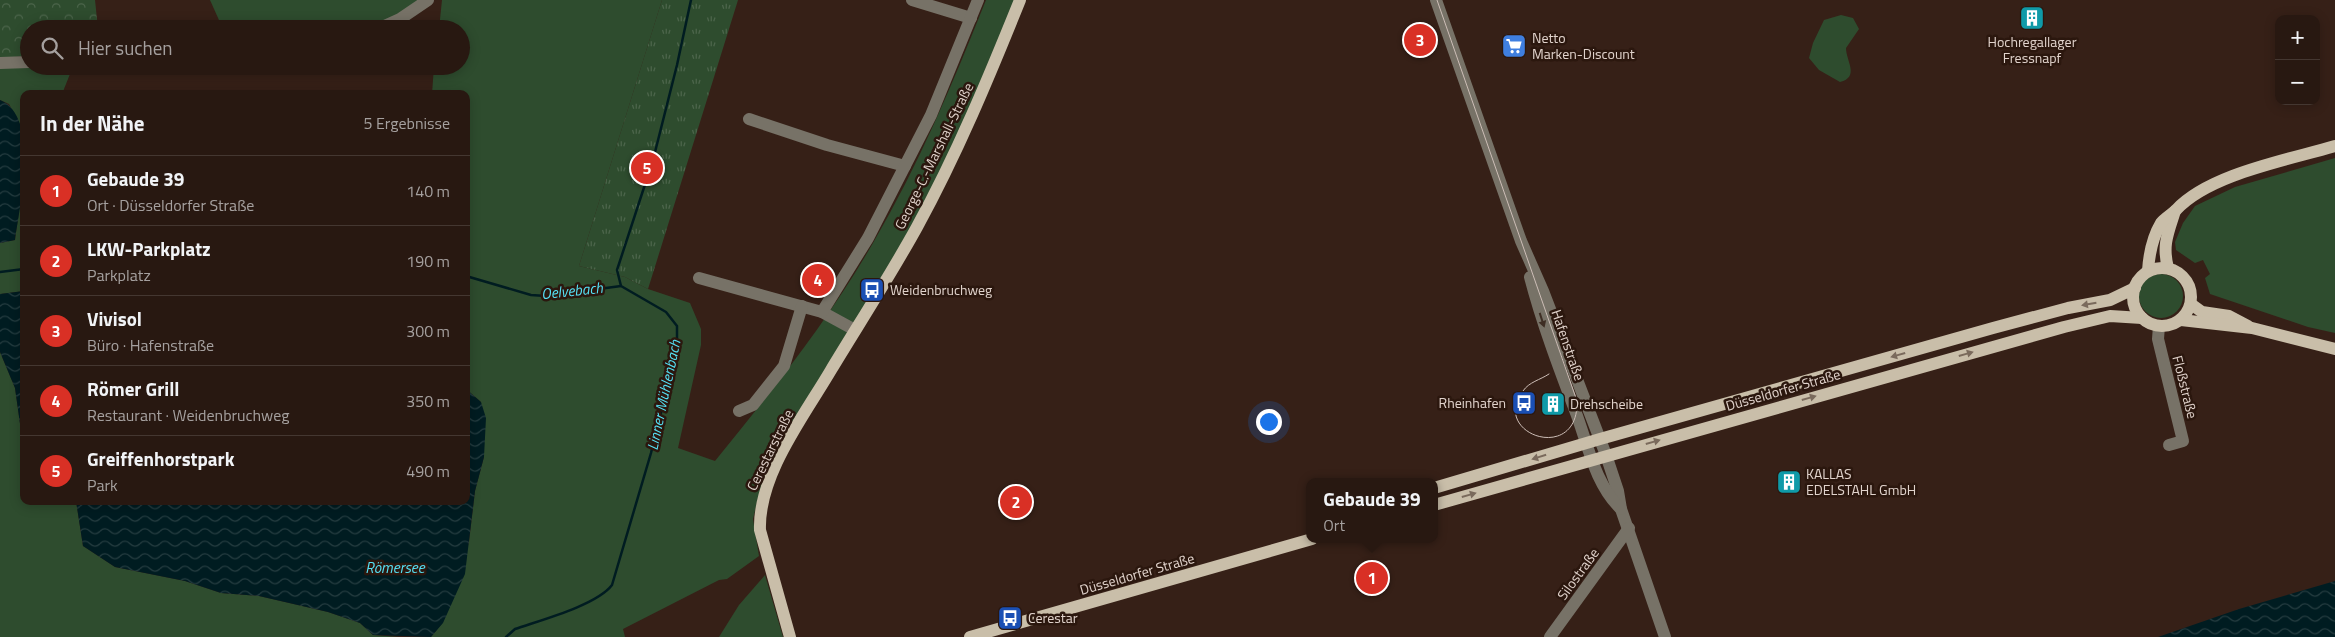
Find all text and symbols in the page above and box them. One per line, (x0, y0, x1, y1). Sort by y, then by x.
building icon: Hochregallager Fressnapf (2019, 5, 2045, 31)
map controls (2275, 15, 2320, 105)
button: + (2275, 15, 2320, 60)
search box (20, 20, 470, 75)
pin: 3 (1404, 21, 1436, 59)
place label: Netto Marken-Discount (1532, 27, 1635, 64)
place label: Hochregallager Fressnapf (1988, 31, 2077, 68)
text: Hier suchen (78, 33, 173, 62)
supermarket icon: Netto Marken-Discount (1501, 33, 1527, 59)
icon: search (38, 34, 66, 62)
button: − (2275, 60, 2320, 105)
street label: George-C.-Marshall-Straße (889, 79, 978, 233)
text: In der Nähe (40, 107, 145, 139)
text: 5 Ergebnisse (363, 111, 450, 135)
pin: 5 (631, 149, 663, 187)
text: Gebaude 39 (87, 164, 184, 193)
text: 1 (52, 179, 60, 203)
text: 140 m (406, 179, 450, 203)
text: Ort · Düsseldorfer Straße (87, 193, 254, 217)
text: LKW-Parkplatz (87, 234, 211, 263)
text: 2 (52, 249, 60, 273)
text: 190 m (406, 249, 450, 273)
pin: 4 (802, 261, 834, 299)
text: Parkplatz (87, 263, 151, 287)
water label: Oelvebach (540, 276, 604, 305)
bus stop icon: Weidenbruchweg (859, 277, 885, 303)
place label: Weidenbruchweg (890, 279, 992, 300)
one-way arrow (2081, 301, 2097, 309)
text: Vivisol (87, 304, 142, 333)
street label: Hafenstraße (1547, 306, 1590, 383)
one-way arrow (1539, 312, 1547, 327)
text: 3 (52, 319, 60, 343)
text: 300 m (406, 319, 450, 343)
text: Büro · Hafenstraße (87, 333, 214, 357)
water label: Linner Mühlenbach (641, 337, 687, 452)
one-way arrow (1958, 350, 1973, 358)
one-way arrow (1891, 351, 1906, 359)
street label: Floßstraße (2168, 353, 2203, 421)
street label: Düsseldorfer Straße (1723, 363, 1843, 416)
text: Römer Grill (87, 374, 179, 403)
text: 4 (52, 389, 60, 413)
text: 350 m (406, 389, 450, 413)
bus stop icon: Rheinhafen (1511, 390, 1537, 416)
building icon: Drehscheibe (1540, 391, 1566, 417)
place label: Rheinhafen (1439, 392, 1506, 413)
place label: Drehscheibe (1570, 393, 1643, 414)
one-way arrow (1802, 394, 1817, 402)
text: Restaurant · Weidenbruchweg (87, 403, 290, 427)
street label: Cerestarstraße (741, 406, 798, 494)
your location (1256, 409, 1282, 435)
one-way arrow (1645, 437, 1660, 445)
text: Greiffenhorstpark (87, 444, 234, 473)
one-way arrow (1532, 453, 1547, 461)
text: 5 (52, 459, 60, 483)
text: 490 m (406, 459, 450, 483)
place label: KALLAS EDELSTAHL GmbH (1806, 463, 1916, 500)
building icon: KALLAS EDELSTAHL GmbH (1776, 469, 1802, 495)
text: Park (87, 473, 118, 497)
popup (1306, 478, 1438, 543)
pin: 2 (1000, 483, 1032, 521)
text: Gebaude 39 (1323, 484, 1421, 513)
one-way arrow (1461, 490, 1476, 498)
text: Ort (1323, 513, 1345, 537)
street label: Silostraße (1552, 543, 1604, 604)
street label: Düsseldorfer Straße (1077, 547, 1197, 600)
water label: Römersee (365, 556, 426, 579)
pin: 1 (1356, 559, 1388, 597)
bus stop icon: Cerestar (997, 605, 1023, 631)
place label: Cerestar (1028, 607, 1078, 628)

